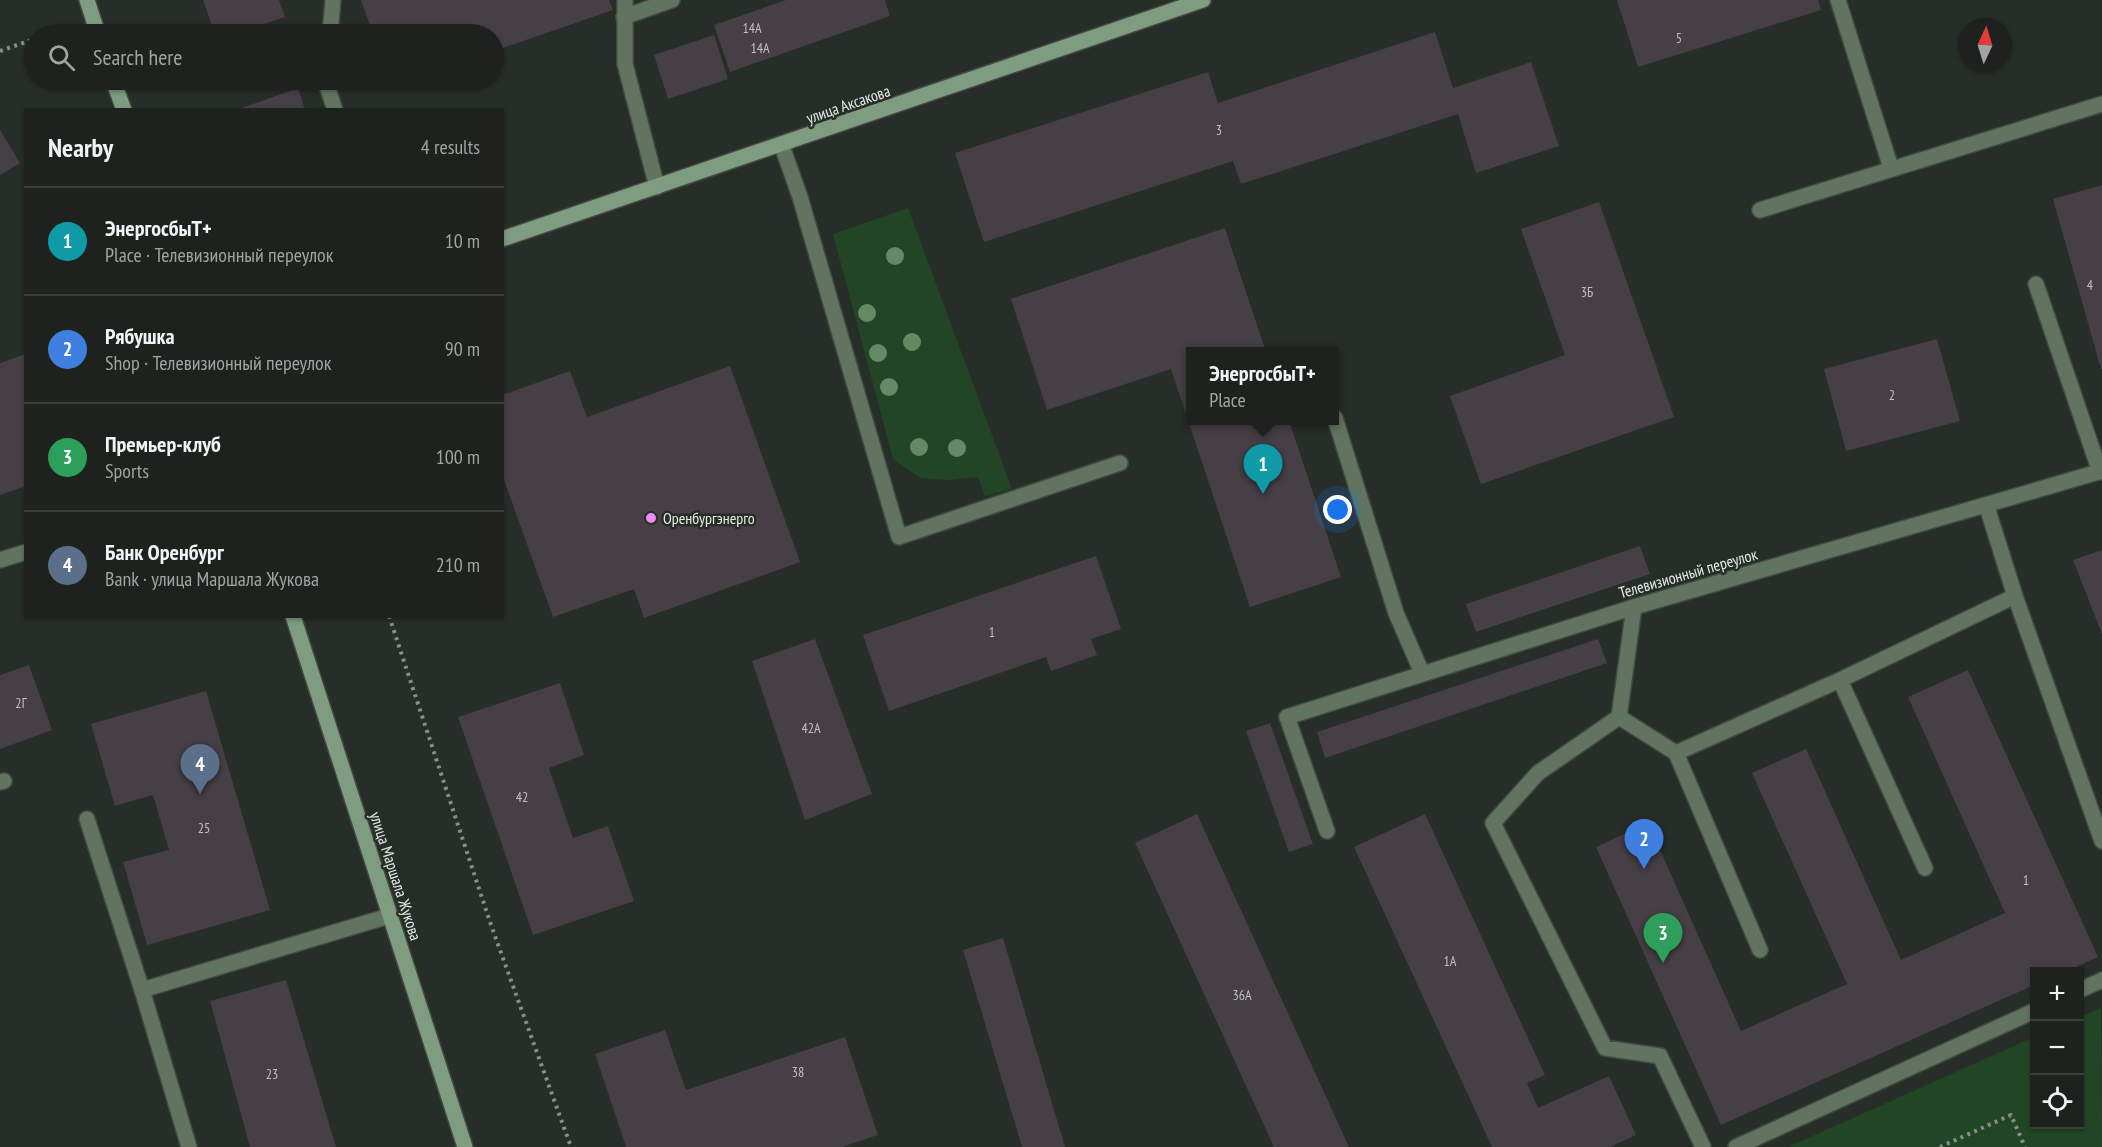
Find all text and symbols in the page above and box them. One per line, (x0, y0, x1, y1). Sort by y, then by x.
north arrow (1958, 18, 2012, 72)
house number: 14А (742, 19, 762, 37)
search box (24, 24, 504, 90)
house number: 5 (1676, 29, 1682, 47)
house number: 14А (750, 39, 770, 57)
icon: search (45, 41, 78, 74)
text: Search here (93, 43, 182, 71)
street label: улица Аксакова (803, 80, 893, 128)
house number: 3 (1216, 121, 1222, 139)
text: Nearby (48, 131, 113, 164)
text: 4 results (421, 134, 480, 160)
text: ЭнергосбыТ+ (105, 214, 212, 242)
text: 1 (63, 228, 72, 254)
text: 10 m (445, 228, 480, 254)
text: Place · Телевизионный переулок (105, 242, 333, 268)
house number: 4 (2087, 276, 2094, 294)
house number: 3Б (1581, 283, 1593, 301)
text: Рябушка (105, 322, 175, 350)
text: 2 (63, 336, 72, 362)
text: 90 m (445, 336, 480, 362)
popup (1186, 347, 1339, 425)
text: Shop · Телевизионный переулок (105, 350, 331, 376)
text: ЭнергосбыТ+ (1209, 359, 1316, 387)
house number: 2 (1889, 386, 1895, 404)
text: Place (1209, 387, 1246, 413)
text: Премьер-клуб (105, 430, 221, 458)
text: 3 (63, 444, 72, 470)
text: 100 m (436, 444, 480, 470)
pin: 1 (1244, 444, 1282, 494)
text: Sports (105, 458, 149, 484)
your location (1323, 495, 1352, 524)
place label: Оренбургэнерго (663, 508, 755, 528)
marker: Оренбургэнерго (644, 511, 658, 525)
text: Банк Оренбург (105, 538, 224, 566)
street label: Телевизионный переулок (1616, 543, 1760, 602)
text: 4 (63, 552, 72, 578)
text: 210 m (436, 552, 480, 578)
text: Bank · улица Маршала Жукова (105, 566, 319, 592)
house number: 1 (989, 623, 995, 641)
house number: 2Г (15, 694, 28, 712)
house number: 42А (801, 719, 821, 737)
pin: 4 (180, 744, 220, 794)
house number: 42 (516, 788, 528, 806)
street label: улица Маршала Жукова (366, 809, 426, 943)
house number: 25 (198, 819, 210, 837)
pin: 2 (1624, 820, 1664, 869)
house number: 1 (2023, 871, 2029, 889)
pin: 3 (1644, 914, 1682, 963)
house number: 1А (1444, 952, 1457, 970)
map controls (2030, 967, 2084, 1129)
button: + (2030, 967, 2084, 1021)
house number: 36А (1232, 986, 1252, 1004)
button: − (2030, 1021, 2084, 1075)
house number: 38 (792, 1063, 804, 1081)
house number: 23 (266, 1065, 278, 1083)
button: locate (2030, 1075, 2084, 1129)

